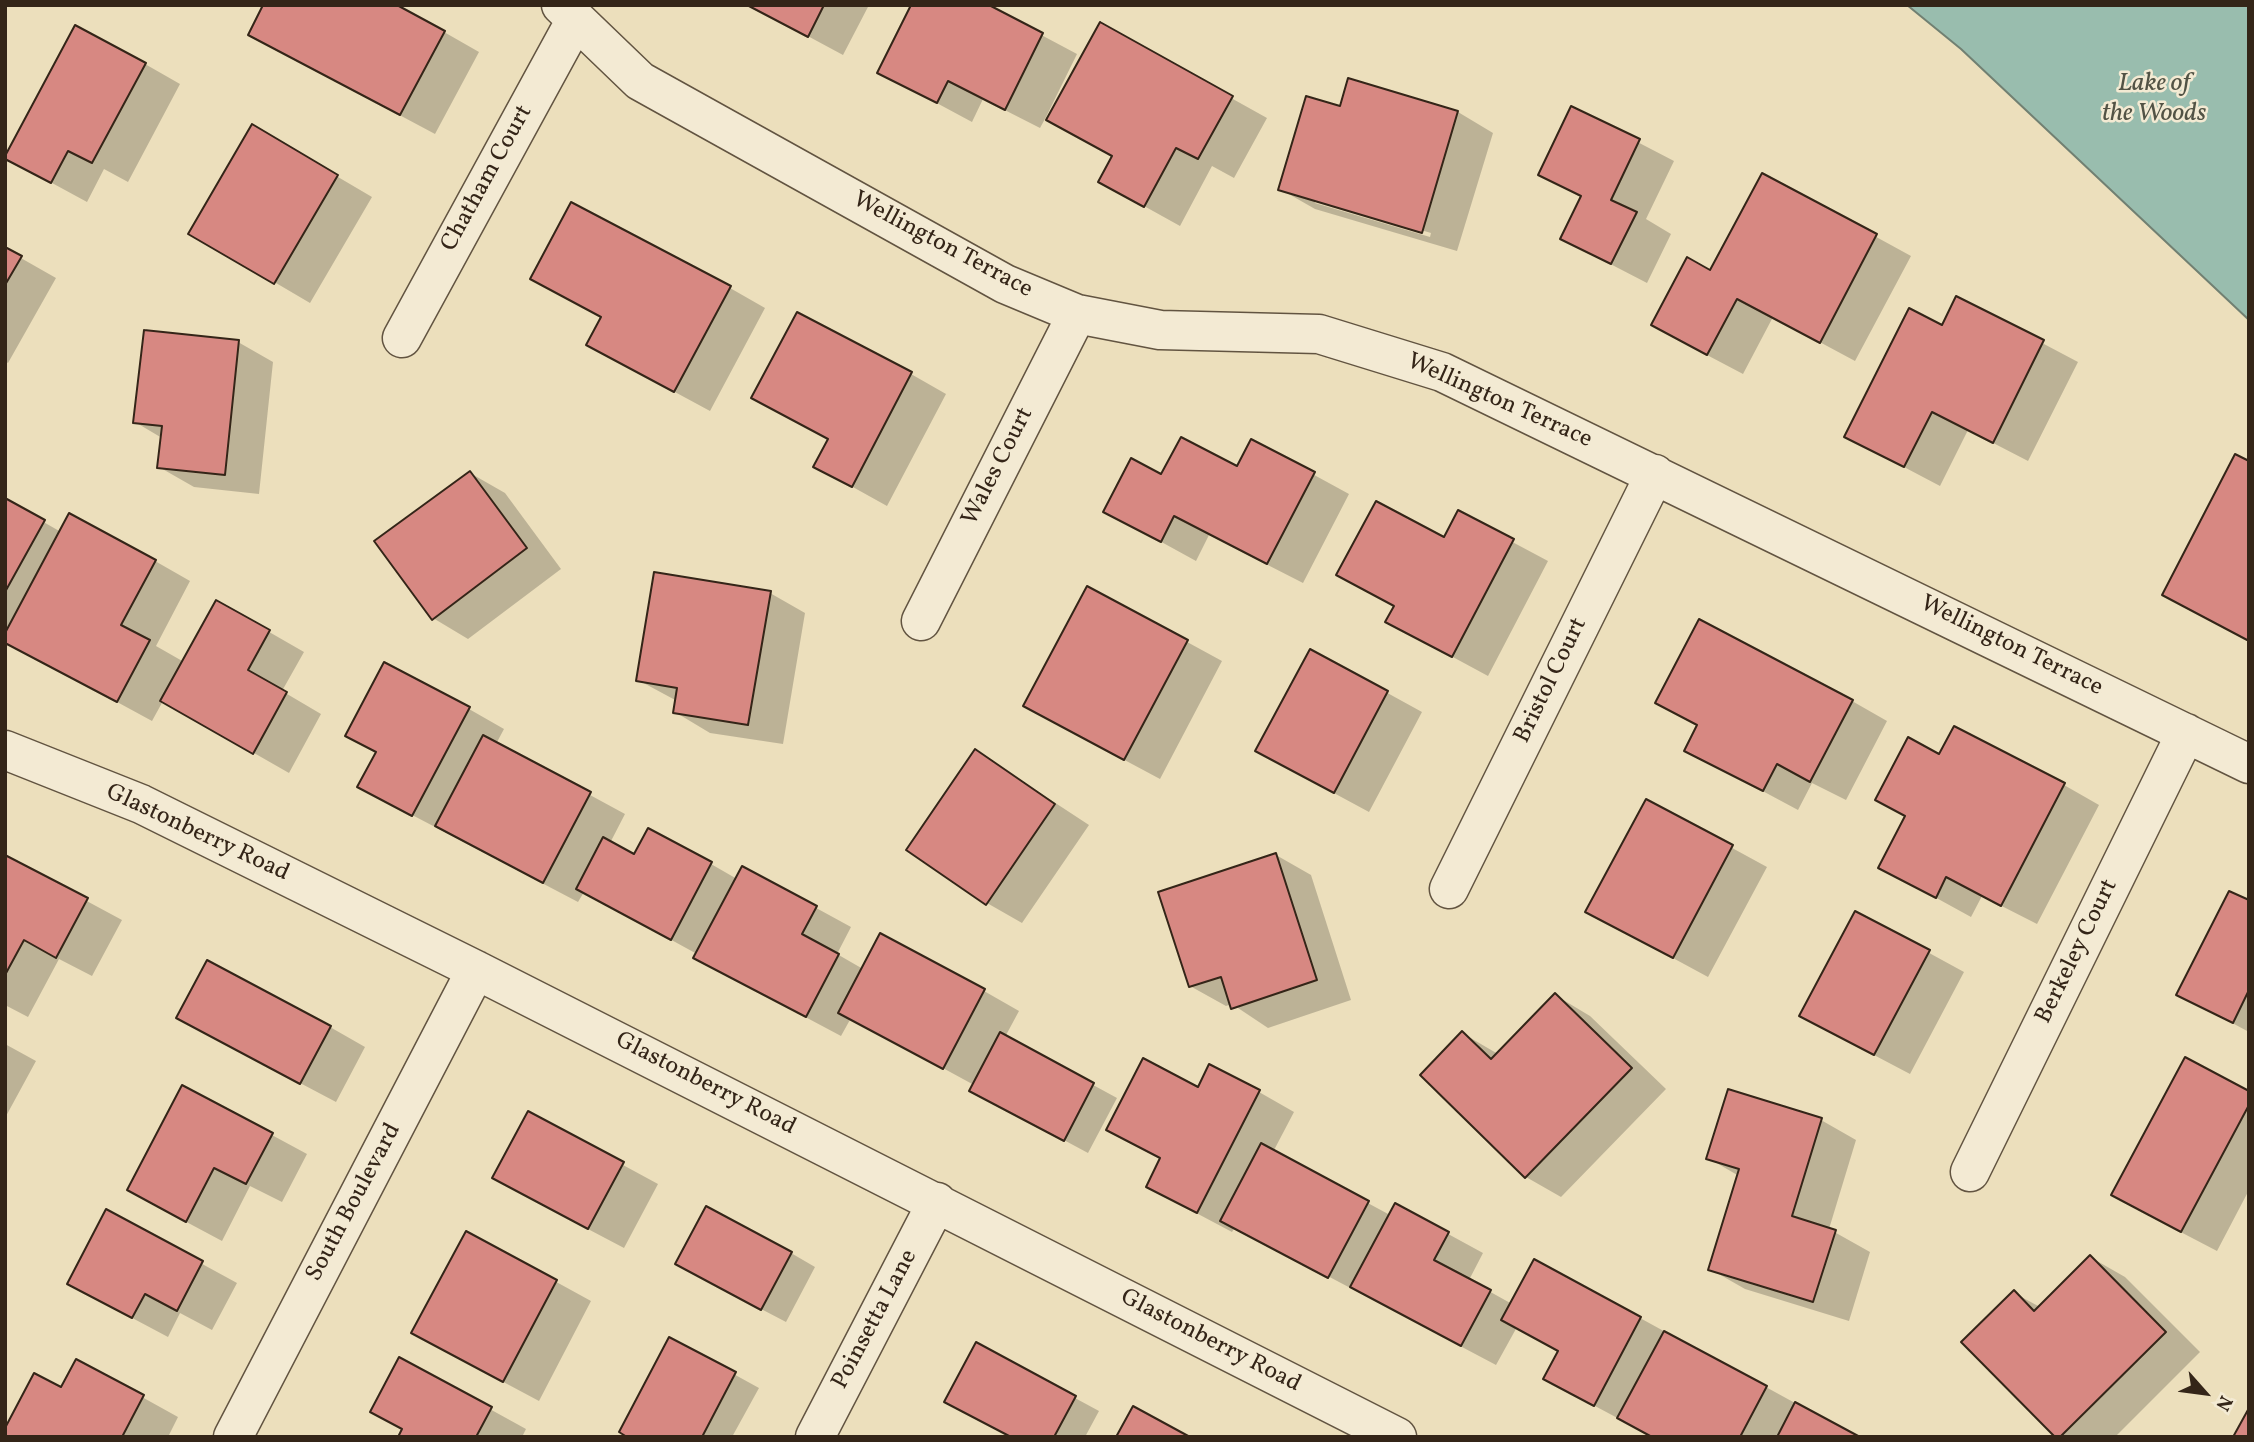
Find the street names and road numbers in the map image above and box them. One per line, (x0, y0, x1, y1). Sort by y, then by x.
street label: Chatham Court (436, 101, 540, 257)
street label: Wellington Terrace (847, 186, 1037, 306)
street label: Wellington Terrace (1402, 348, 1596, 456)
street label: Wales Court (957, 403, 1041, 531)
street label: Wellington Terrace (1915, 590, 2107, 704)
street label: Bristol Court (1509, 614, 1595, 748)
street label: Glastonberry Road (101, 779, 293, 889)
street label: Berkeley Court (2031, 875, 2125, 1029)
street label: Glastonberry Road (610, 1027, 800, 1143)
street label: South Boulevard (301, 1119, 409, 1287)
street label: Poinsetta Lane (827, 1245, 925, 1395)
street label: Glastonberry Road (1115, 1284, 1305, 1400)

